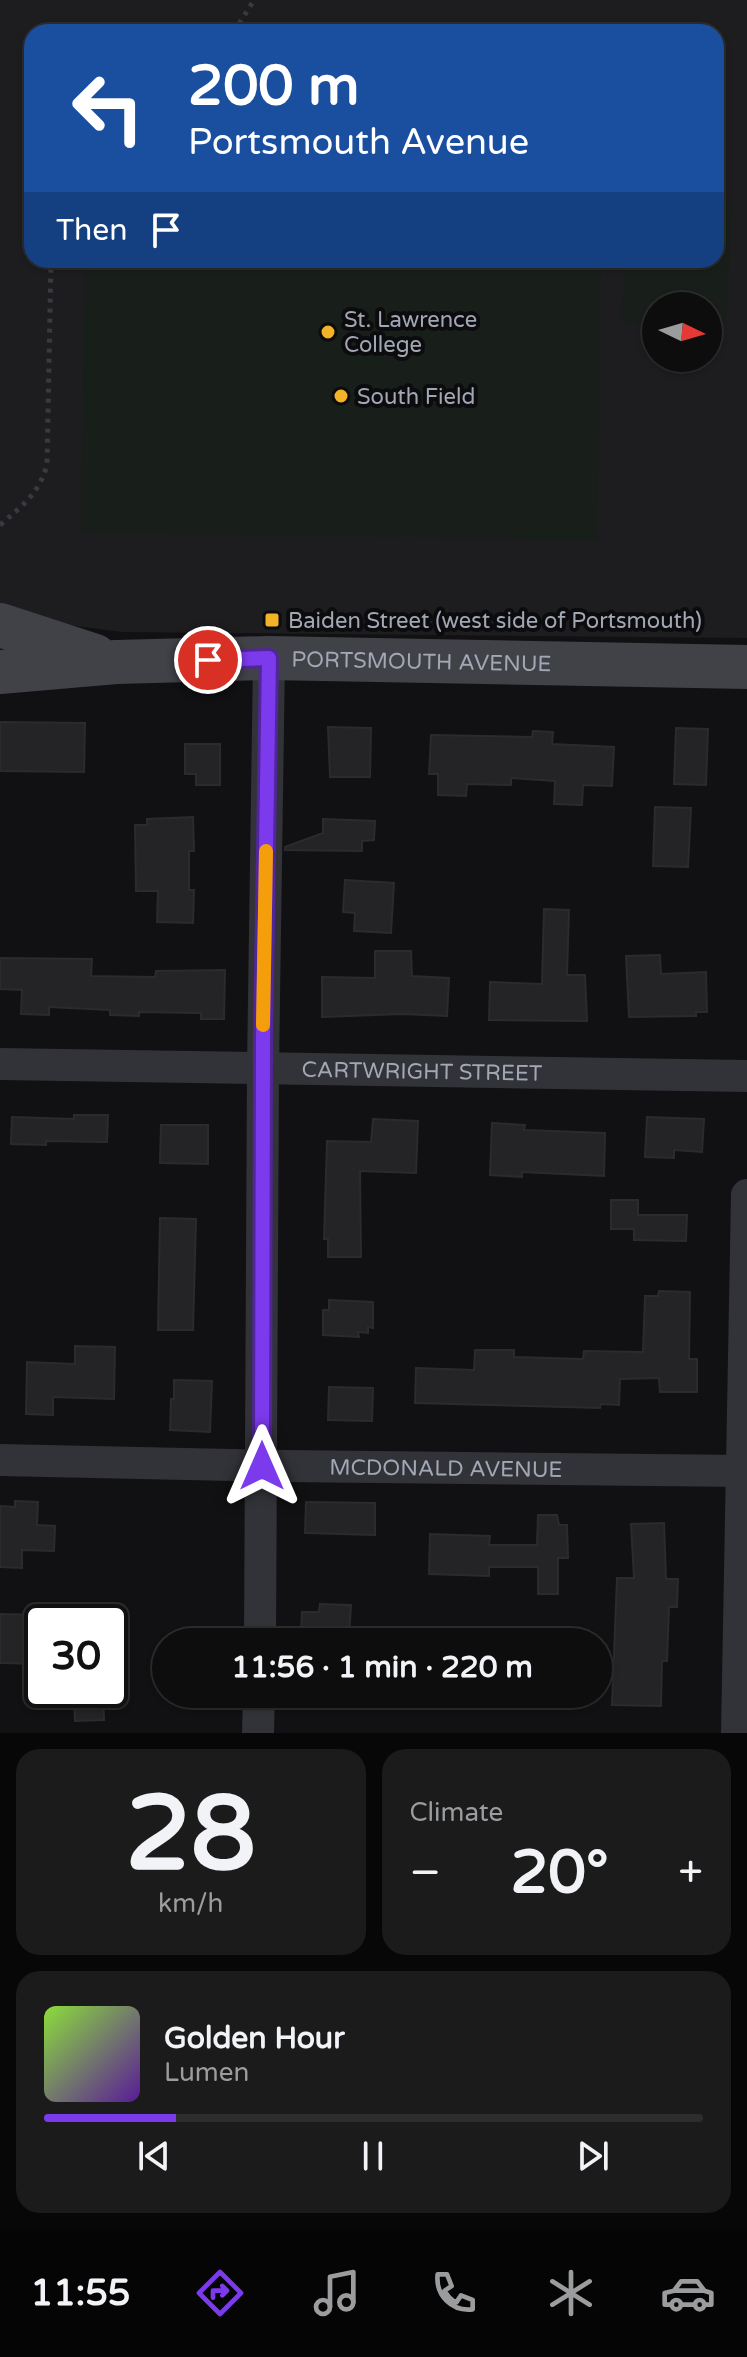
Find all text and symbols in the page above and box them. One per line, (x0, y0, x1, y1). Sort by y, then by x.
text: 200 m (188, 53, 359, 120)
icon: left (56, 56, 160, 160)
text: Portsmouth Avenue (188, 121, 529, 164)
icon: arrive (144, 208, 188, 252)
text: Then (56, 212, 128, 249)
north arrow (642, 292, 722, 372)
map controls (642, 292, 722, 372)
place label: St. Lawrence College (344, 307, 477, 358)
marker: St. Lawrence College (319, 323, 337, 341)
place label: South Field (357, 384, 475, 410)
marker: South Field (332, 387, 350, 405)
place label: Baiden Street (west side of Portsmouth) (288, 608, 702, 634)
marker: Baiden Street (west side of Portsmouth) (263, 611, 281, 629)
pin (174, 626, 242, 694)
icon: arrive (186, 638, 230, 682)
street label: PORTSMOUTH AVENUE (291, 646, 552, 677)
street label: CARTWRIGHT STREET (301, 1057, 543, 1087)
position arrow (220, 1424, 304, 1508)
street label: MCDONALD AVENUE (329, 1454, 563, 1483)
speed limit sign: 30 (24, 1604, 128, 1708)
text: 11:56 · 1 min · 220 m (231, 1649, 533, 1686)
text: 28 (125, 1773, 256, 1898)
text: Climate (410, 1797, 503, 1828)
text: 20° (511, 1837, 609, 1909)
text: − (410, 1847, 441, 1900)
text: + (678, 1847, 703, 1900)
text: km/h (158, 1888, 223, 1919)
text: Golden Hour (164, 2020, 345, 2057)
text: Lumen (164, 2057, 249, 2088)
icon: previous (132, 2134, 176, 2178)
icon: pause (351, 2134, 395, 2178)
icon: next (571, 2134, 615, 2178)
icon: directions (192, 2265, 248, 2321)
icon: music (309, 2265, 365, 2321)
icon: phone (426, 2265, 482, 2321)
icon: climate (543, 2265, 599, 2321)
icon: car (660, 2265, 716, 2321)
text: 11:55 (31, 2272, 130, 2315)

